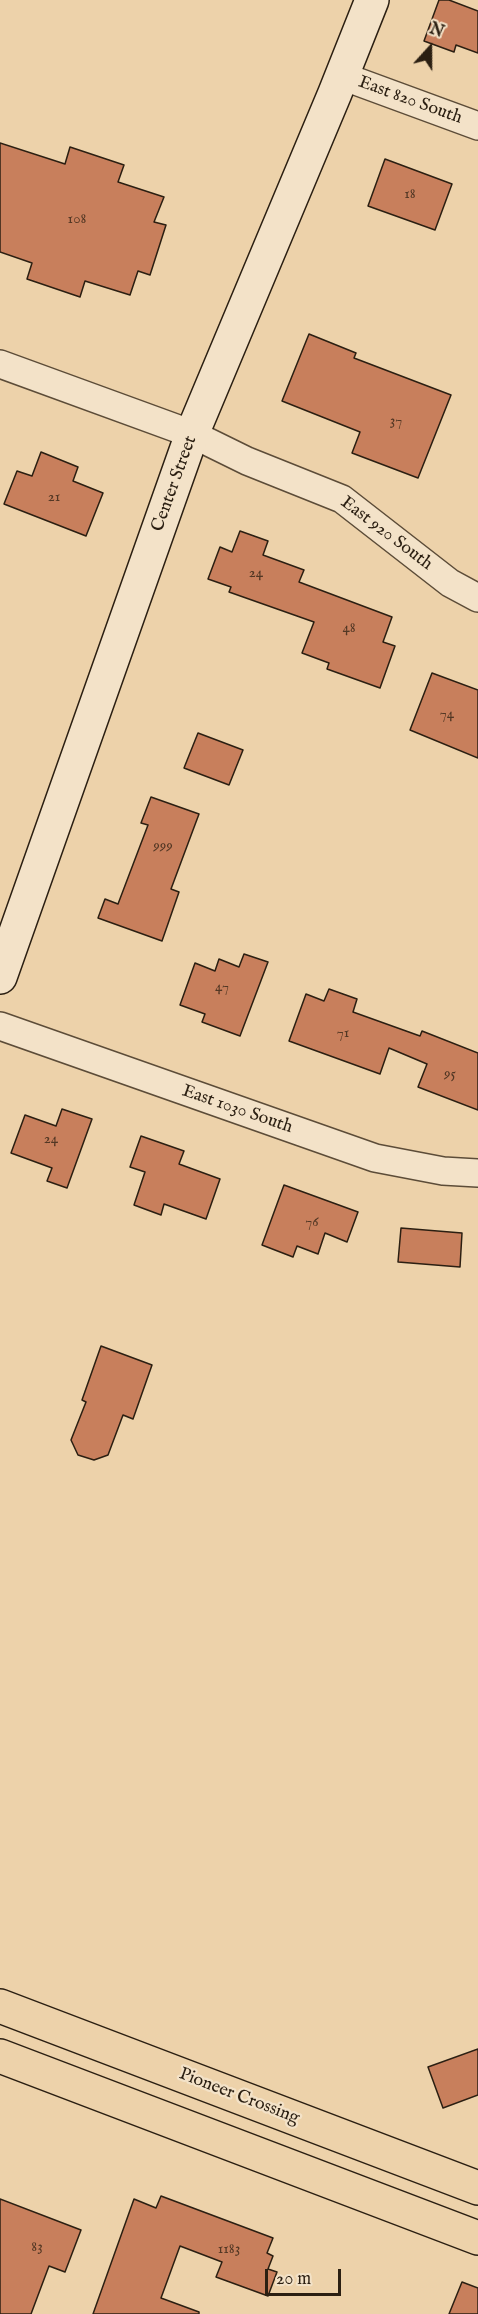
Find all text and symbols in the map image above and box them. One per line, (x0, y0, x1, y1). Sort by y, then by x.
north arrow (400, 18, 460, 78)
text: N (426, 19, 446, 43)
street label: East 820 South (355, 72, 465, 130)
house number: 18 (404, 186, 416, 204)
house number: 108 (68, 211, 86, 229)
house number: 37 (390, 413, 402, 431)
street label: Center Street (148, 433, 202, 535)
house number: 21 (48, 489, 60, 507)
street label: East 920 South (336, 492, 436, 576)
house number: 24 (249, 565, 263, 583)
house number: 48 (342, 620, 356, 638)
house number: 74 (440, 706, 454, 724)
house number: 999 (153, 838, 173, 856)
house number: 47 (215, 979, 229, 997)
house number: 71 (337, 1025, 349, 1043)
house number: 95 (444, 1066, 456, 1084)
street label: East 1030 South (179, 1081, 295, 1139)
house number: 24 (44, 1131, 58, 1149)
house number: 76 (305, 1214, 319, 1232)
street label: Pioneer Crossing (176, 2064, 302, 2130)
house number: 83 (31, 2239, 43, 2257)
house number: 1183 (218, 2241, 240, 2259)
scale bar (268, 2257, 344, 2295)
text: 20 m (276, 2268, 311, 2291)

